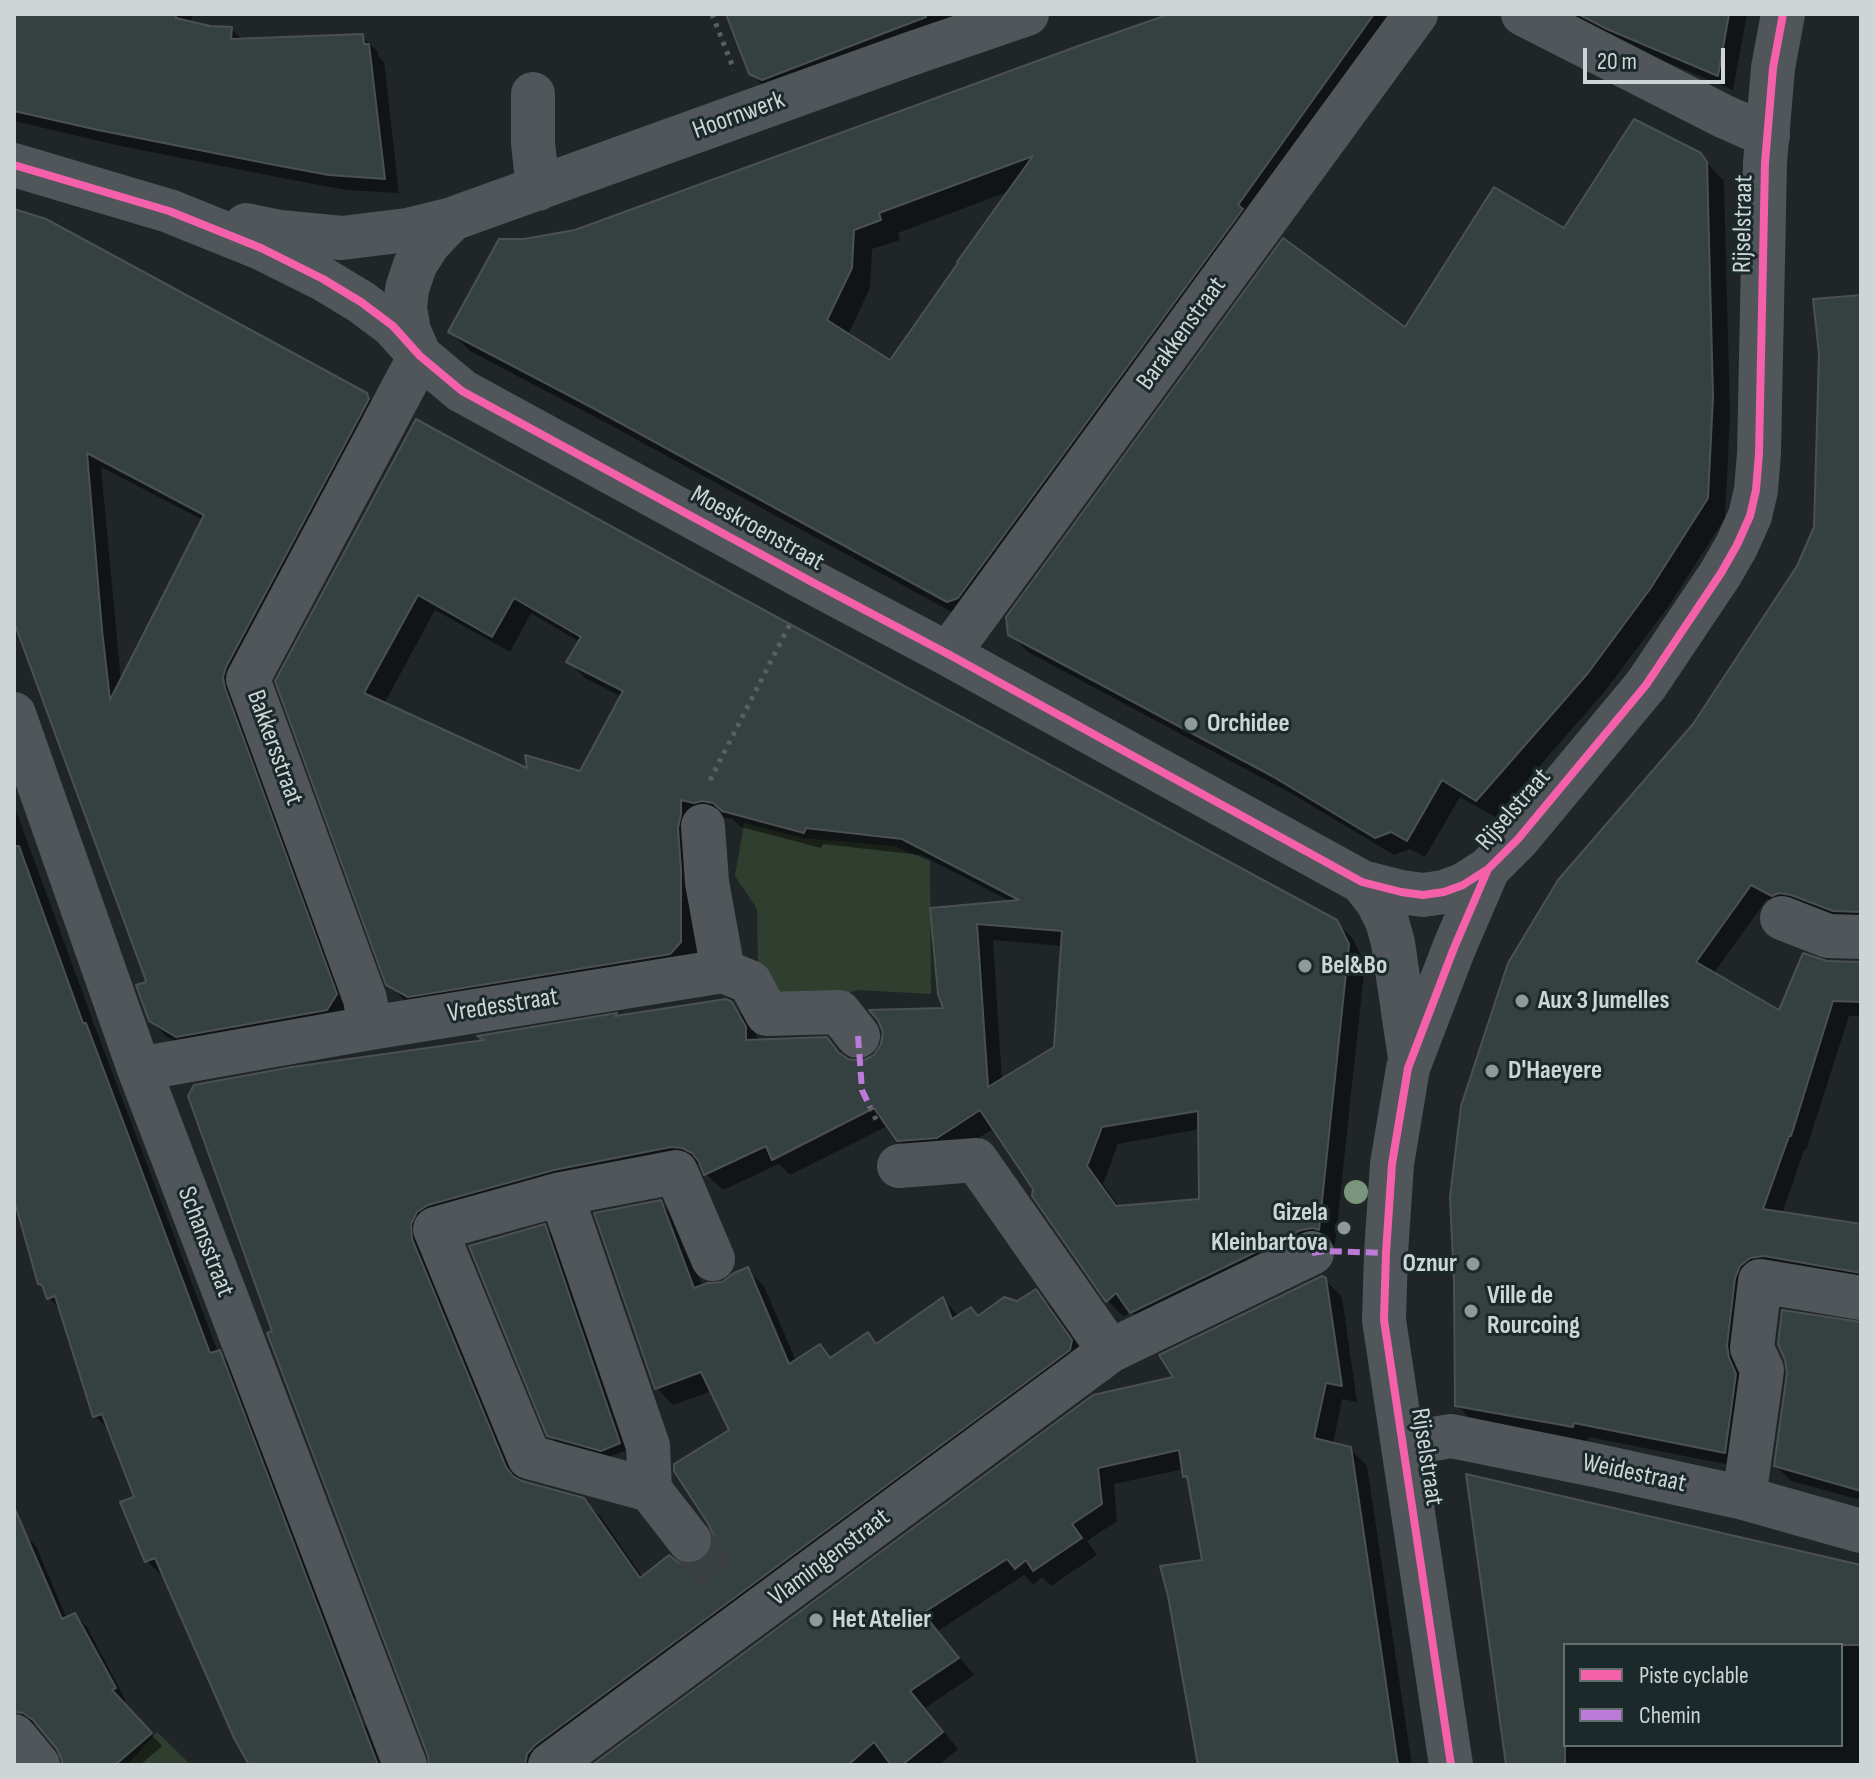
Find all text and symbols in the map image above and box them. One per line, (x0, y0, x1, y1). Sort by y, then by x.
scale bar (1587, 32, 1729, 82)
text: 20 m (1597, 47, 1637, 76)
street label: Hoornwerk (689, 85, 789, 147)
street label: Rijselstraat (1728, 175, 1760, 273)
street label: Barakkenstraat (1131, 271, 1233, 397)
street label: Moeskroenstraat (685, 480, 829, 578)
street label: Bakkersstraat (239, 686, 309, 810)
place label: Orchidee (1207, 708, 1290, 740)
marker: Orchidee (1182, 715, 1200, 733)
street label: Rijselstraat (1470, 763, 1558, 857)
place label: Bel&Bo (1321, 950, 1387, 982)
marker: Bel&Bo (1296, 957, 1314, 975)
street label: Vredesstraat (446, 982, 560, 1030)
place label: Aux 3 Jumelles (1538, 985, 1669, 1017)
marker: Aux 3 Jumelles (1513, 992, 1531, 1010)
place label: D'Haeyere (1508, 1055, 1602, 1087)
marker: D'Haeyere (1483, 1062, 1501, 1080)
street label: Schansstraat (170, 1183, 240, 1301)
place label: Gizela Kleinbartova (1211, 1197, 1328, 1258)
marker: Gizela Kleinbartova (1335, 1219, 1353, 1237)
place label: Oznur (1403, 1248, 1457, 1280)
marker: Oznur (1464, 1255, 1482, 1273)
place label: Ville de Rourcoing (1487, 1280, 1580, 1342)
marker: Ville de Rourcoing (1462, 1302, 1480, 1320)
street label: Rijselstraat (1403, 1406, 1449, 1508)
street label: Weidestraat (1579, 1448, 1689, 1500)
street label: Vlamingenstraat (763, 1502, 897, 1614)
place label: Het Atelier (832, 1604, 931, 1636)
marker: Het Atelier (807, 1611, 825, 1629)
legend (1563, 1643, 1843, 1747)
text: Piste cyclable (1639, 1661, 1749, 1690)
text: Chemin (1639, 1701, 1701, 1730)

